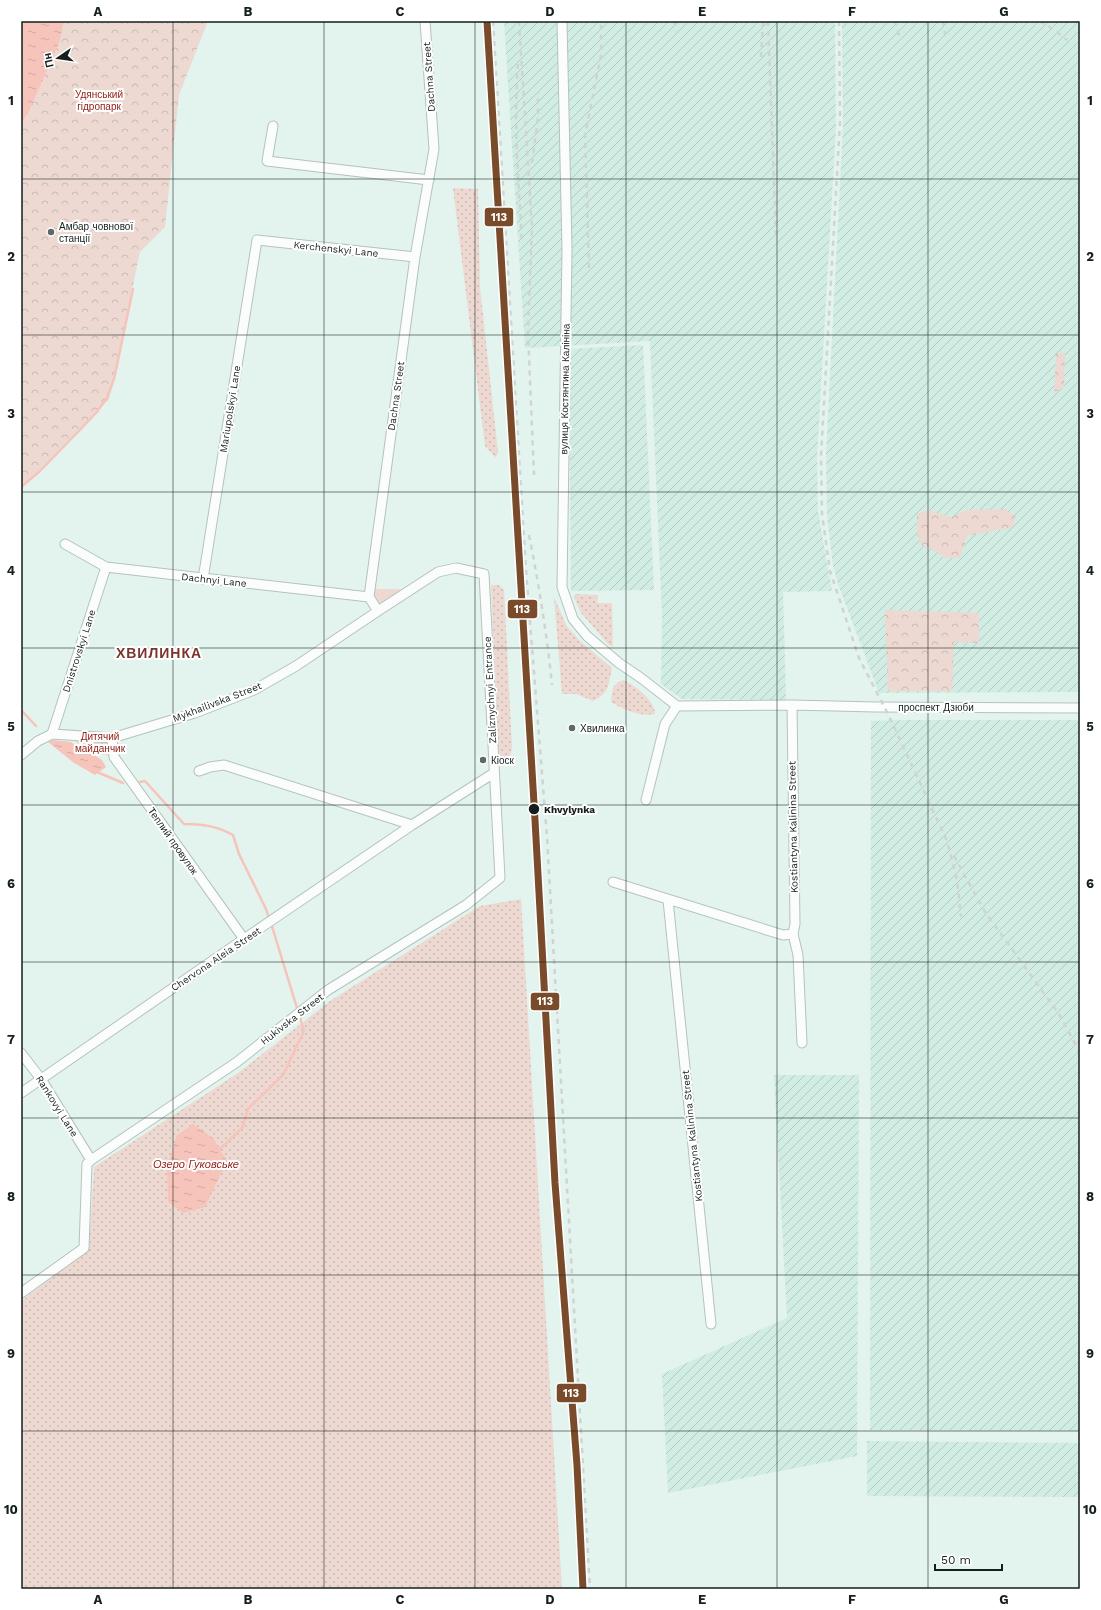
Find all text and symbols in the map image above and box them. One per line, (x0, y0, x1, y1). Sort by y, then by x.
text: A (94, 4, 103, 19)
text: B (244, 4, 253, 19)
text: C (396, 4, 405, 19)
text: D (545, 4, 555, 19)
text: E (698, 4, 706, 19)
text: F (848, 4, 856, 19)
text: G (999, 4, 1009, 19)
north arrow (38, 38, 78, 78)
street label: Dachna Street (421, 41, 437, 112)
text: Пн (41, 52, 57, 69)
park label: Удянський гідропарк (75, 89, 123, 112)
text: 1 (8, 93, 14, 108)
text: 1 (1087, 93, 1093, 108)
line badge: 113 (484, 207, 514, 227)
text: 113 (491, 211, 507, 224)
place label: Амбар човнової станції (59, 221, 133, 244)
marker: Амбар човнової станції (46, 227, 56, 237)
street label: Kerchenskyi Lane (293, 239, 379, 259)
text: 2 (7, 249, 15, 264)
text: 2 (1086, 249, 1094, 264)
street label: вулиця Костянтина Калініна (558, 323, 572, 454)
street label: Dachna Street (386, 360, 406, 431)
street label: Mariupolskyi Lane (218, 364, 242, 453)
text: 3 (7, 406, 15, 421)
text: 3 (1086, 406, 1094, 421)
text: 4 (7, 563, 16, 578)
text: 4 (1086, 563, 1095, 578)
street label: Dachnyi Lane (181, 571, 247, 589)
line badge: 113 (507, 599, 538, 619)
text: 113 (514, 603, 530, 616)
street label: Dnistrovskyi Lane (60, 608, 98, 694)
street label: Zaliznychnyi Entrance (482, 636, 498, 744)
district label: ХВИЛИНКА (116, 645, 202, 661)
street label: Mykhailivska Street (171, 680, 264, 724)
street label: проспект Дзюби (898, 702, 974, 713)
text: 5 (7, 719, 15, 734)
text: 5 (1086, 719, 1094, 734)
marker: Хвилинка (567, 723, 577, 733)
place label: Хвилинка (580, 723, 625, 734)
park label: Дитячий майданчик (75, 731, 126, 754)
marker: Кіоск (478, 755, 488, 765)
place label: Кіоск (491, 755, 515, 766)
street label: Kostiantyna Kalinina Street (786, 760, 800, 893)
marker: Khvylynka (527, 802, 541, 816)
place label: Khvylynka (544, 804, 595, 815)
street label: Теплий провулок (146, 805, 201, 877)
text: 6 (7, 876, 15, 891)
text: 6 (1086, 876, 1094, 891)
street label: Chervona Aleia Street (169, 924, 264, 993)
street label: Hukivska Street (258, 991, 326, 1047)
line badge: 113 (530, 992, 560, 1011)
text: 113 (537, 995, 553, 1008)
text: 7 (7, 1032, 15, 1047)
text: 7 (1086, 1032, 1094, 1047)
street label: Kostiantyna Kalinina Street (680, 1069, 704, 1202)
street label: Rankovyi Lane (34, 1073, 80, 1139)
water label: Озеро Гуковське (153, 1158, 239, 1171)
text: 8 (7, 1189, 15, 1204)
text: 8 (1086, 1189, 1094, 1204)
text: 9 (7, 1346, 15, 1361)
text: 9 (1086, 1346, 1094, 1361)
line badge: 113 (556, 1383, 587, 1403)
text: 113 (563, 1387, 579, 1400)
text: 10 (4, 1502, 18, 1517)
text: 10 (1083, 1502, 1097, 1517)
scale bar (935, 1546, 1002, 1572)
text: 50 m (941, 1553, 971, 1567)
text: A (94, 1592, 103, 1607)
text: B (244, 1592, 253, 1607)
text: C (396, 1592, 405, 1607)
text: D (545, 1592, 555, 1607)
text: E (698, 1592, 706, 1607)
text: F (848, 1592, 856, 1607)
text: G (999, 1592, 1009, 1607)

